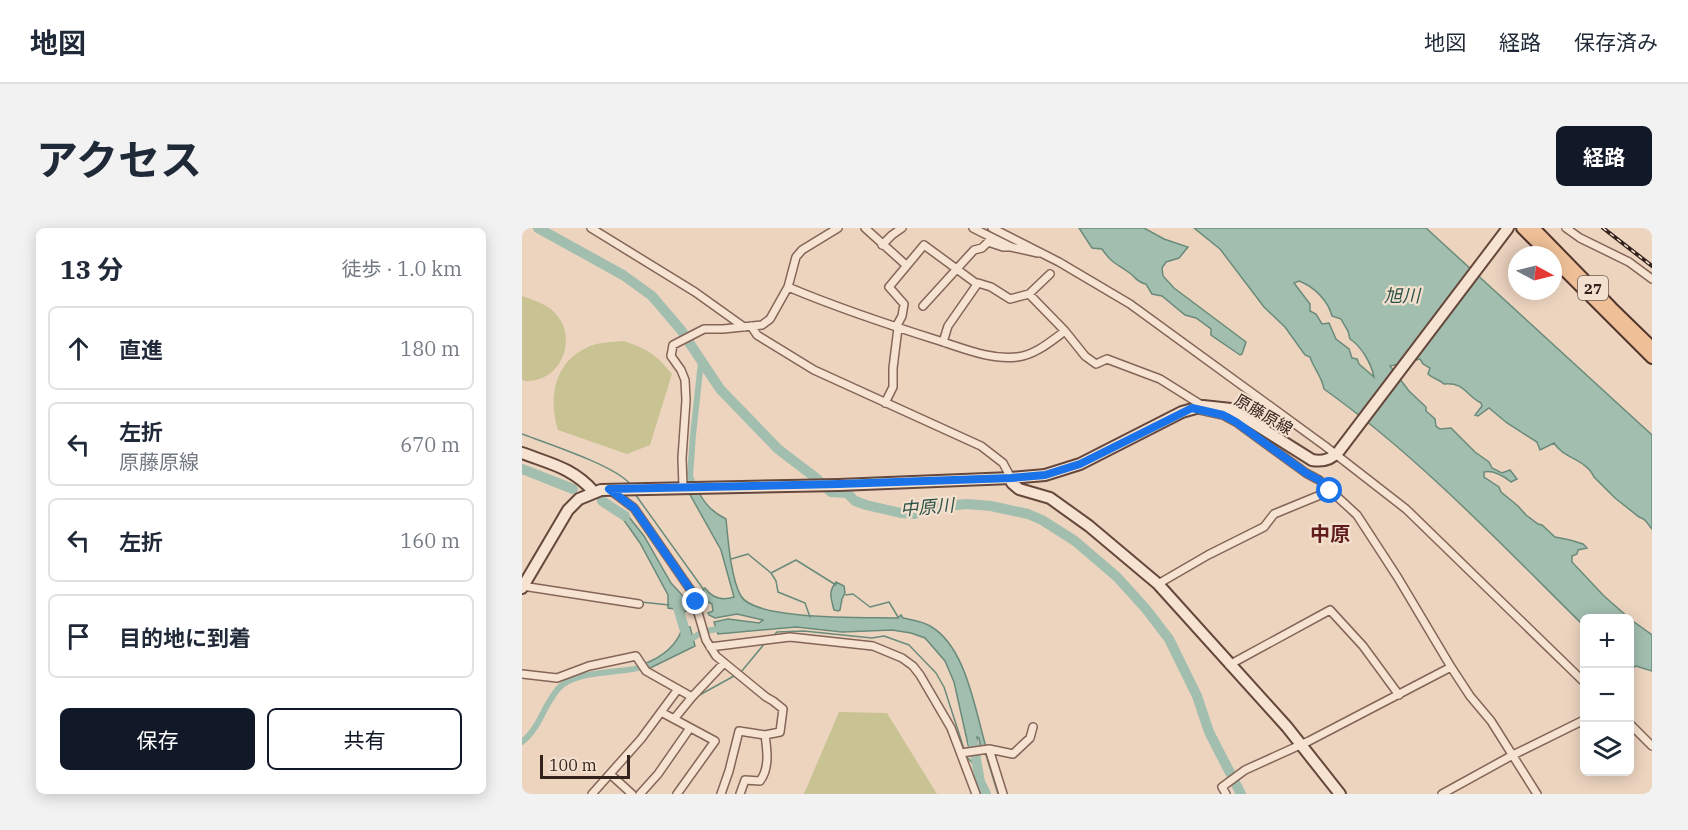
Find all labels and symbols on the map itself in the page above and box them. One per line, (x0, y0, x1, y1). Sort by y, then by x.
north arrow (1508, 246, 1562, 300)
road number: 27 (1578, 276, 1608, 300)
water label: 旭川 (1384, 284, 1422, 307)
street label: 原藤原線 (1231, 389, 1297, 439)
route start (1316, 477, 1342, 503)
water label: 中原川 (899, 493, 957, 521)
district label: 中原 (1310, 520, 1350, 547)
route end (682, 588, 708, 614)
scale bar (540, 752, 630, 780)

